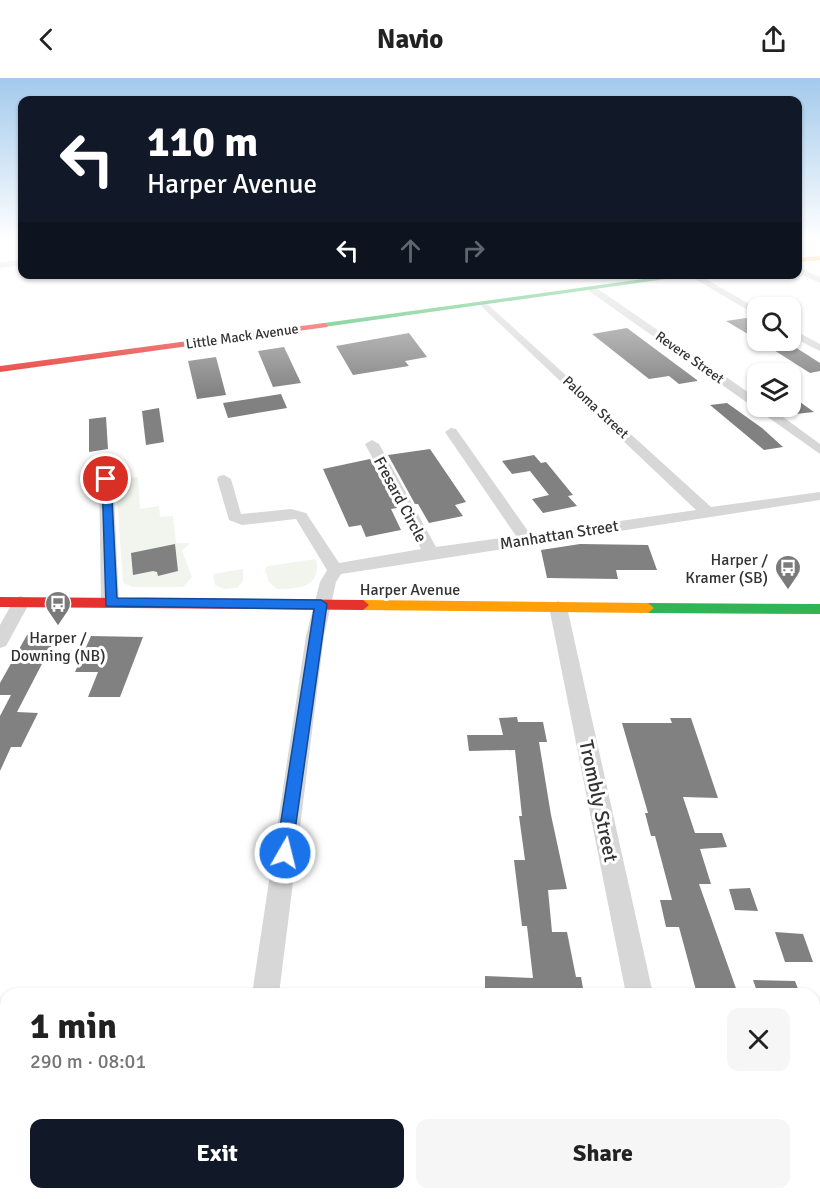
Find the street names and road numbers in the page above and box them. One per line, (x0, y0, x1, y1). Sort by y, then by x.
street label: Little Mack Avenue (185, 320, 299, 353)
street label: Revere Street (652, 328, 727, 387)
street label: Paloma Street (559, 373, 632, 442)
street label: Fresard Circle (369, 453, 431, 546)
street label: Manhattan Street (498, 516, 620, 554)
street label: Harper Avenue (360, 580, 460, 600)
street label: Trombly Street (573, 738, 624, 864)

